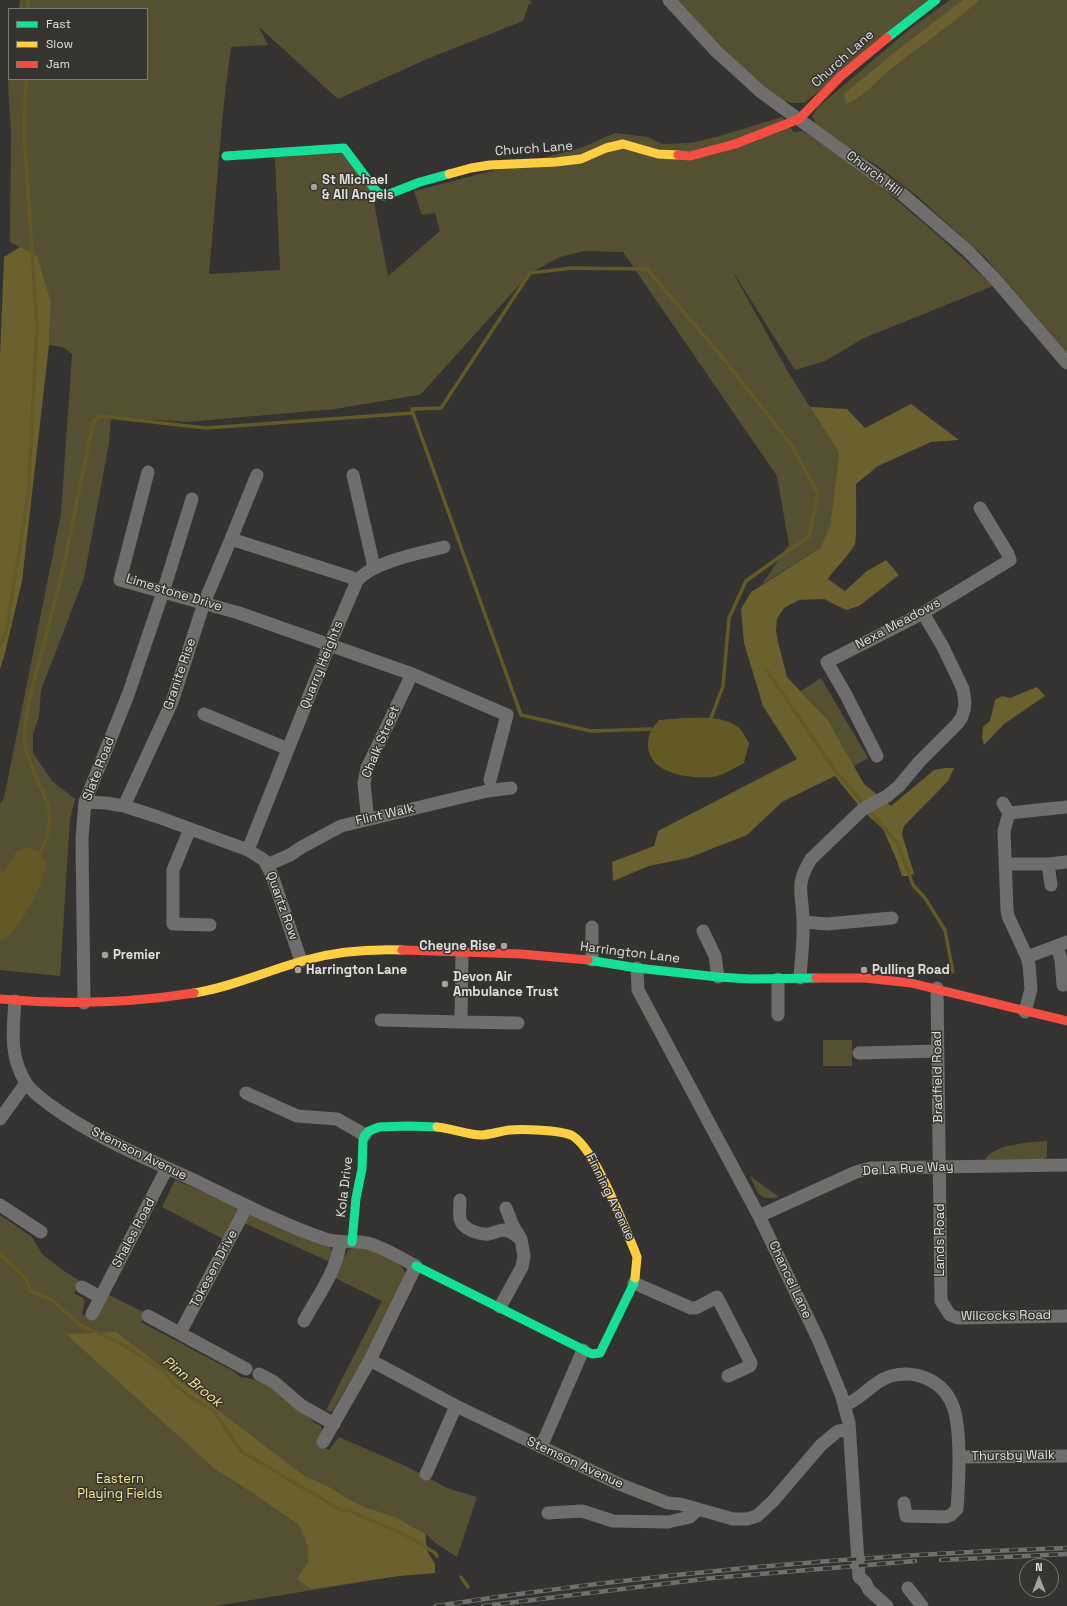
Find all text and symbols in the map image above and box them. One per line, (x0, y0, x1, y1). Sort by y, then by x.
legend (8, 8, 148, 80)
text: Fast (46, 16, 71, 32)
street label: Church Lane (809, 27, 877, 91)
text: Slow (46, 36, 73, 52)
text: Jam (46, 56, 70, 72)
street label: Church Lane (494, 138, 574, 160)
street label: Church Hill (843, 148, 905, 200)
place label: St Michael & All Angels (322, 172, 394, 203)
marker: St Michael & All Angels (309, 182, 319, 192)
street label: Limestone Drive (124, 571, 224, 615)
street label: Nexa Meadows (853, 595, 943, 653)
street label: Quarry Heights (297, 619, 347, 711)
street label: Granite Rise (160, 636, 200, 712)
street label: Chalk Street (359, 703, 403, 781)
street label: Slate Road (80, 735, 118, 803)
street label: Flint Walk (354, 801, 416, 829)
street label: Quartz Row (262, 870, 302, 942)
place label: Cheyne Rise (419, 938, 496, 954)
street label: Harrington Lane (579, 939, 681, 967)
marker: Cheyne Rise (499, 941, 509, 951)
place label: Premier (113, 947, 160, 963)
marker: Premier (100, 950, 110, 960)
place label: Harrington Lane (306, 962, 407, 978)
place label: Pulling Road (872, 962, 950, 978)
marker: Harrington Lane (293, 965, 303, 975)
marker: Pulling Road (859, 965, 869, 975)
place label: Devon Air Ambulance Trust (453, 969, 559, 1000)
marker: Devon Air Ambulance Trust (440, 979, 450, 989)
street label: Bradfield Road (929, 1031, 947, 1123)
street label: Stemson Avenue (89, 1124, 189, 1184)
street label: Finning Avenue (582, 1151, 638, 1243)
street label: Kola Drive (334, 1156, 356, 1218)
street label: De La Rue Way (862, 1159, 954, 1179)
street label: Shales Road (109, 1196, 159, 1270)
street label: Lands Road (932, 1203, 948, 1277)
street label: Tokesen Drive (187, 1227, 241, 1311)
street label: Chancel Lane (765, 1239, 815, 1321)
street label: Wilcocks Road (961, 1307, 1051, 1325)
water label: Pinn Brook (159, 1353, 225, 1411)
street label: Stemson Avenue (524, 1434, 626, 1492)
street label: Thursby Walk (971, 1447, 1055, 1465)
park label: Eastern Playing Fields (77, 1471, 163, 1502)
north arrow (1019, 1558, 1059, 1598)
text: N (1035, 1560, 1043, 1574)

